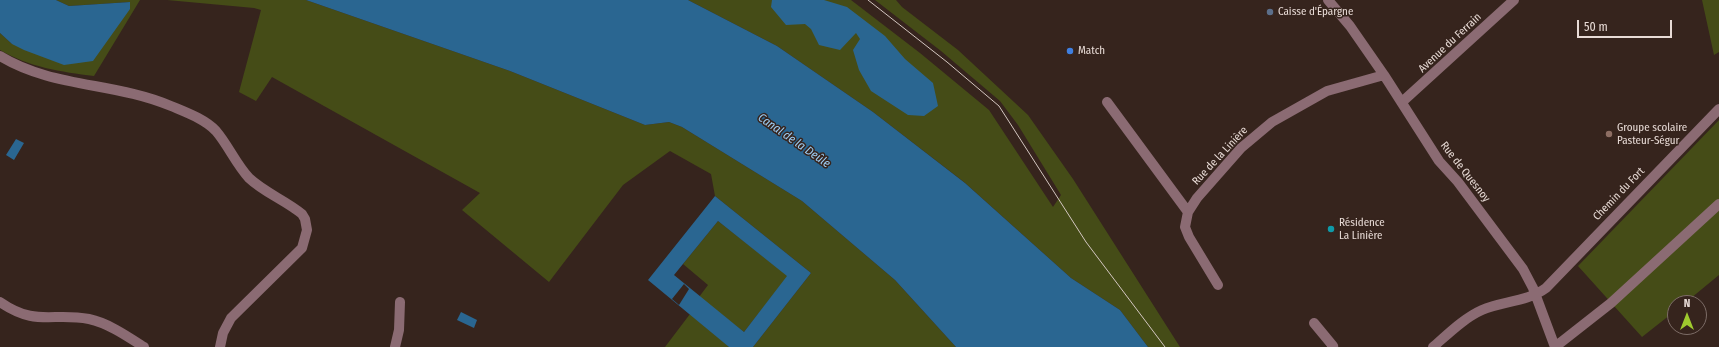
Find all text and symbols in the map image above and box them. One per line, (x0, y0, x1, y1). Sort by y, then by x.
place label: Caisse d'Épargne (1278, 5, 1353, 19)
marker: Caisse d'Épargne (1265, 7, 1275, 17)
street label: Avenue du Ferrain (1416, 11, 1484, 75)
scale bar (1579, 12, 1674, 38)
text: 50 m (1584, 20, 1608, 34)
place label: Match (1078, 44, 1105, 58)
marker: Match (1065, 46, 1075, 56)
water label: Canal de la Deûle (755, 111, 833, 171)
place label: Groupe scolaire Pasteur-Ségur (1617, 121, 1687, 147)
street label: Rue de la Linière (1190, 124, 1250, 188)
marker: Groupe scolaire Pasteur-Ségur (1604, 129, 1614, 139)
street label: Rue de Quesnoy (1437, 139, 1493, 205)
street label: Chemin du Fort (1591, 165, 1647, 223)
place label: Résidence La Linière (1339, 216, 1385, 242)
marker: Résidence La Linière (1326, 224, 1336, 234)
north arrow (1667, 295, 1707, 335)
text: N (1684, 297, 1690, 310)

